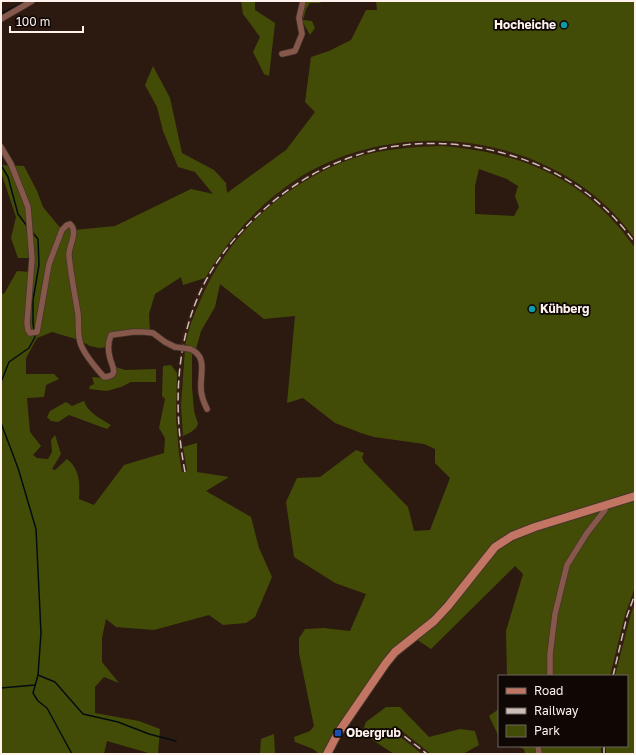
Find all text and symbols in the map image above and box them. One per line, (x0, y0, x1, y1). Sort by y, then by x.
scale bar (10, 8, 83, 34)
text: 100 m (16, 14, 50, 29)
place label: Hocheiche (494, 17, 556, 32)
marker: Hocheiche (559, 20, 569, 30)
place label: Kühberg (540, 301, 589, 316)
marker: Kühberg (527, 304, 537, 314)
legend (498, 675, 628, 747)
text: Road (534, 683, 563, 698)
text: Railway (534, 703, 579, 718)
text: Park (534, 723, 560, 738)
place label: Obergrub (346, 725, 401, 740)
marker: Obergrub (333, 728, 343, 738)

